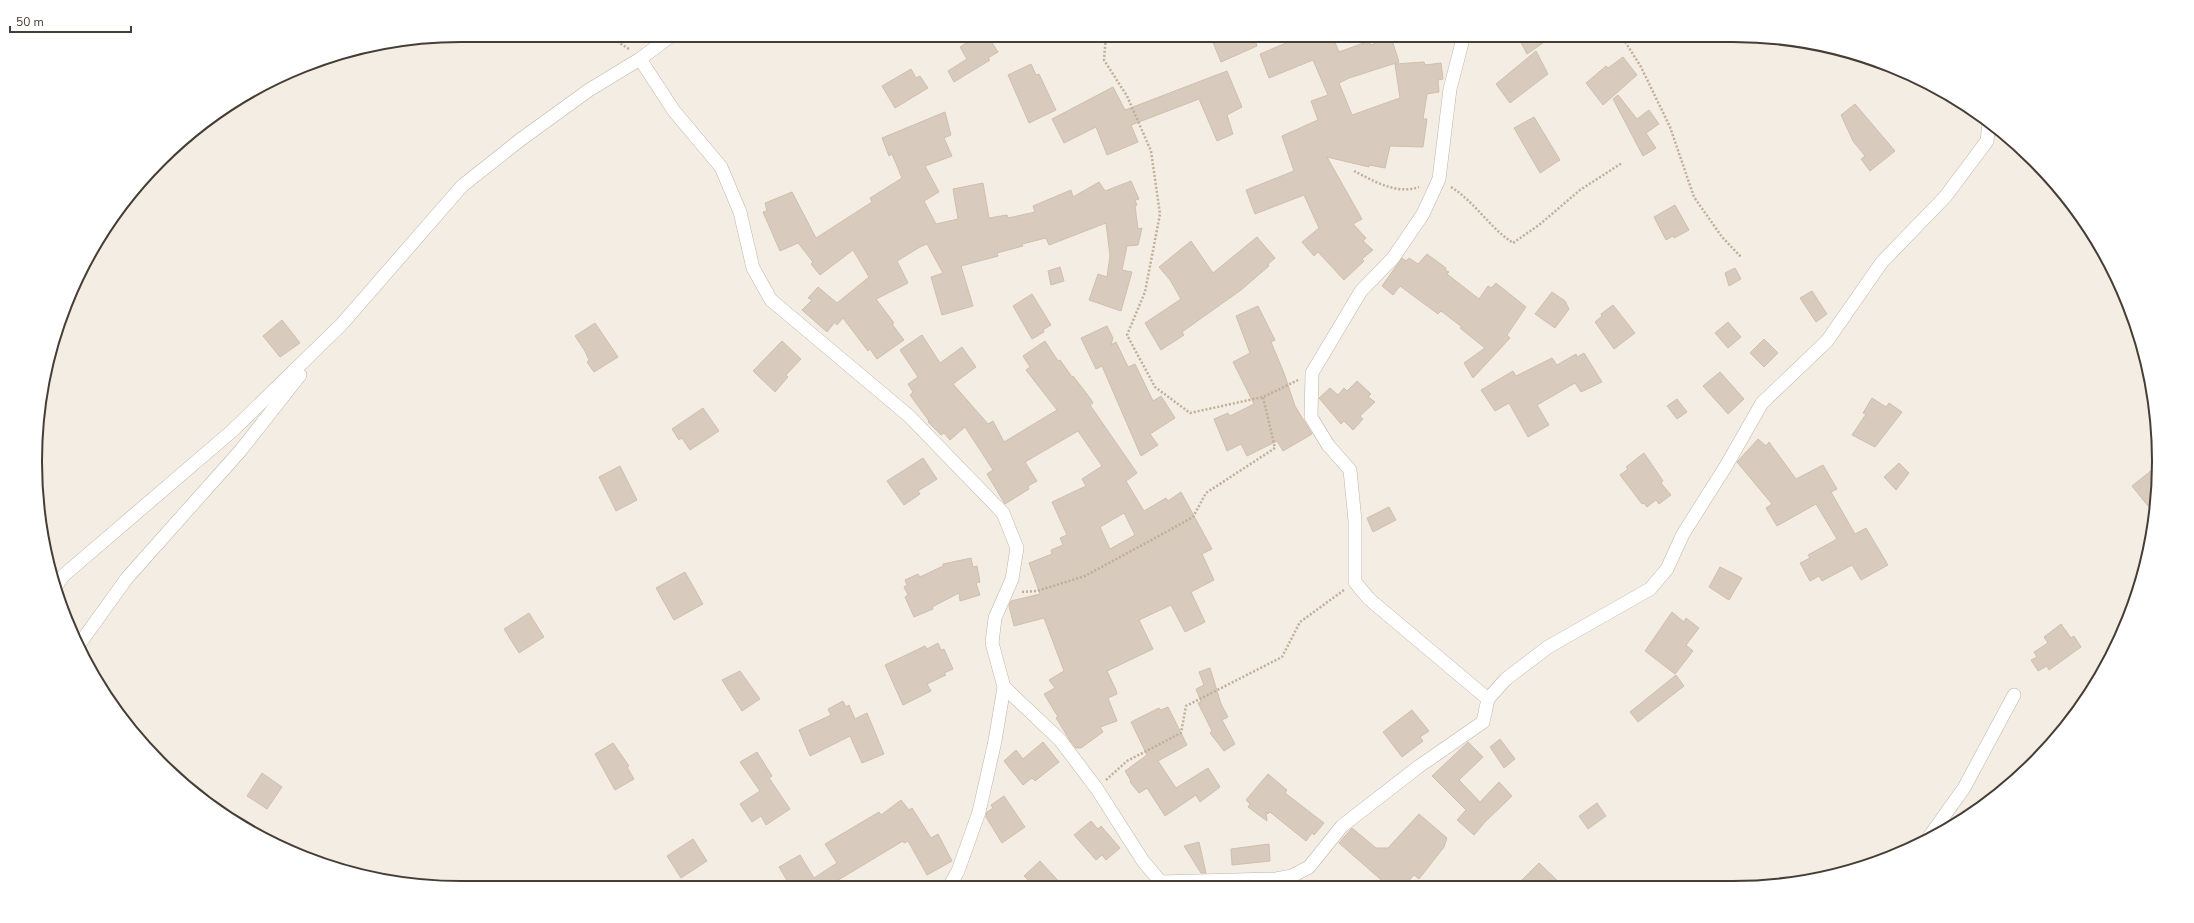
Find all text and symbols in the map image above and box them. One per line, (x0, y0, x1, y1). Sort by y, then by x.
scale bar (10, 8, 131, 34)
text: 50 m (16, 14, 44, 30)

